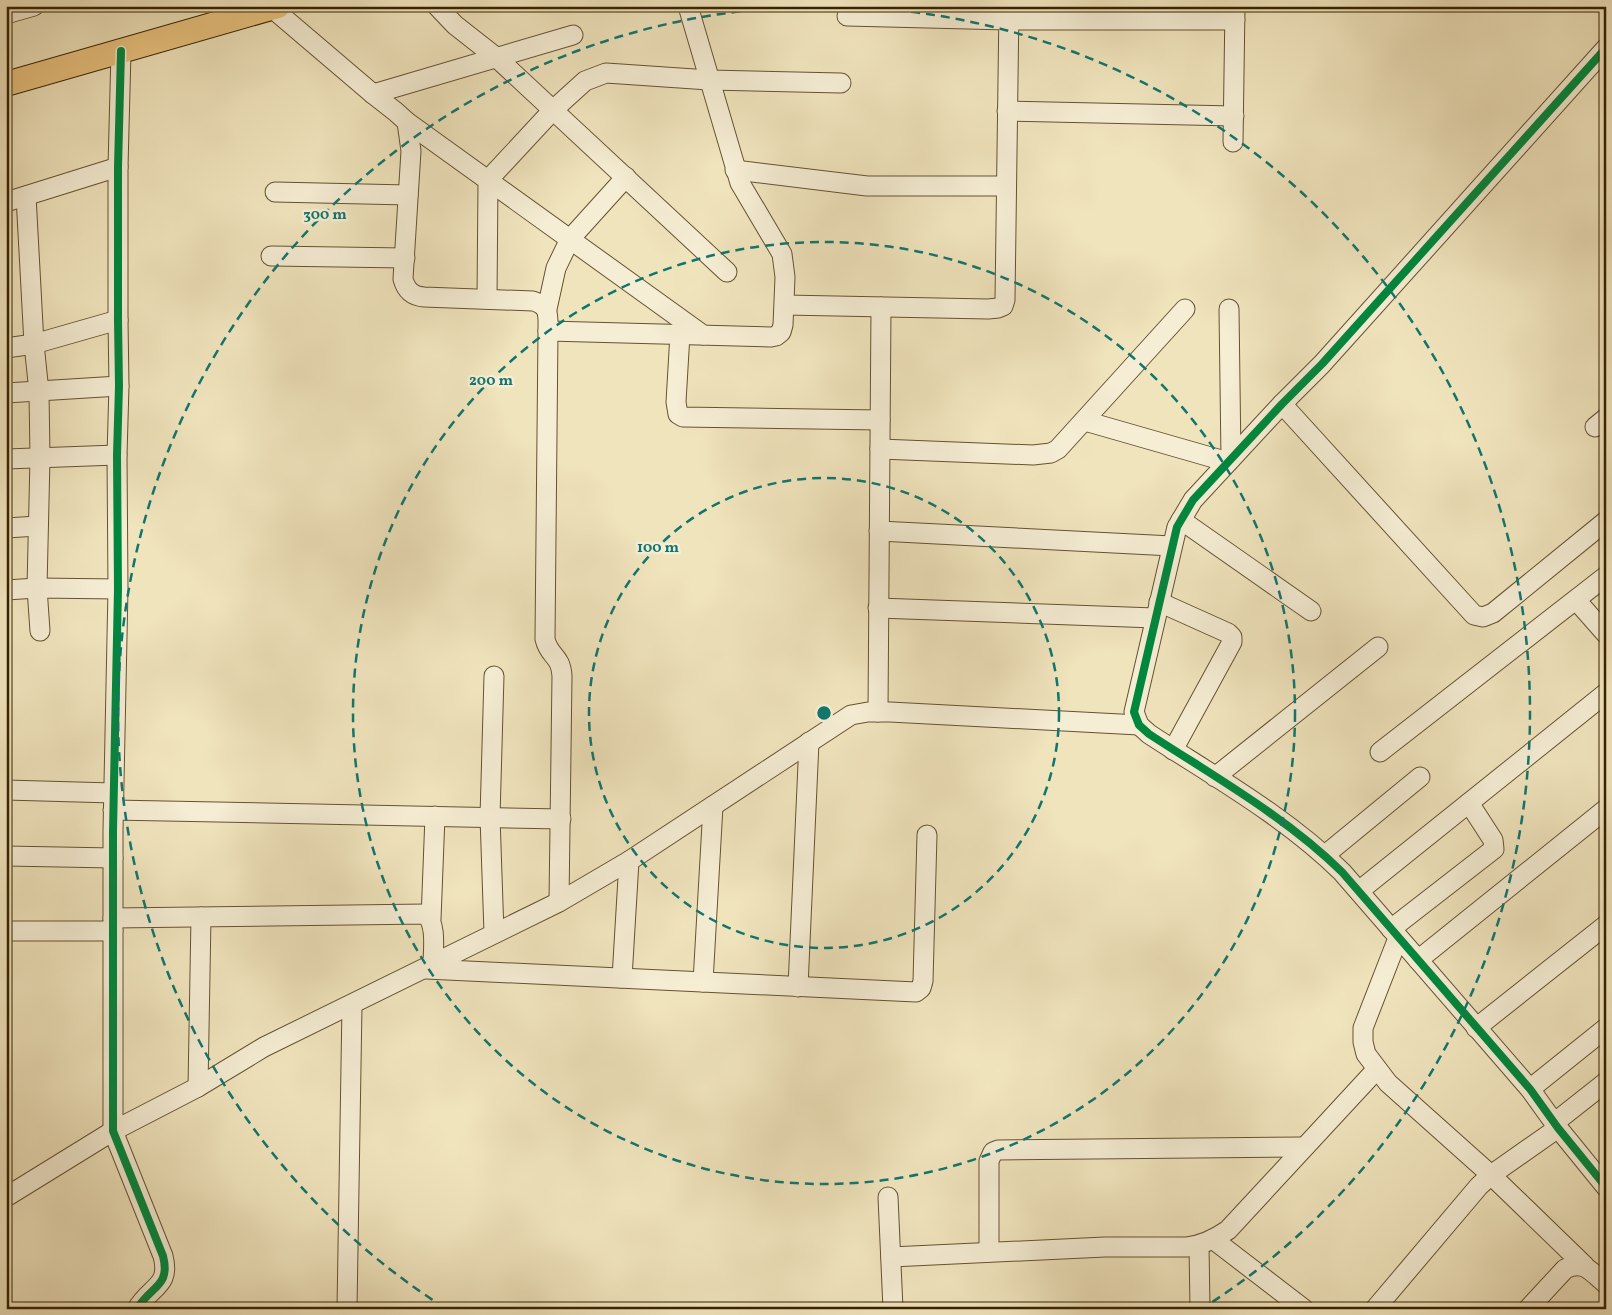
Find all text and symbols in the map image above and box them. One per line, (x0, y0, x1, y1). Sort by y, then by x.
text: 300 m (303, 205, 347, 226)
text: 200 m (469, 371, 513, 392)
text: 100 m (637, 538, 680, 559)
centre of rings (815, 704, 833, 722)

